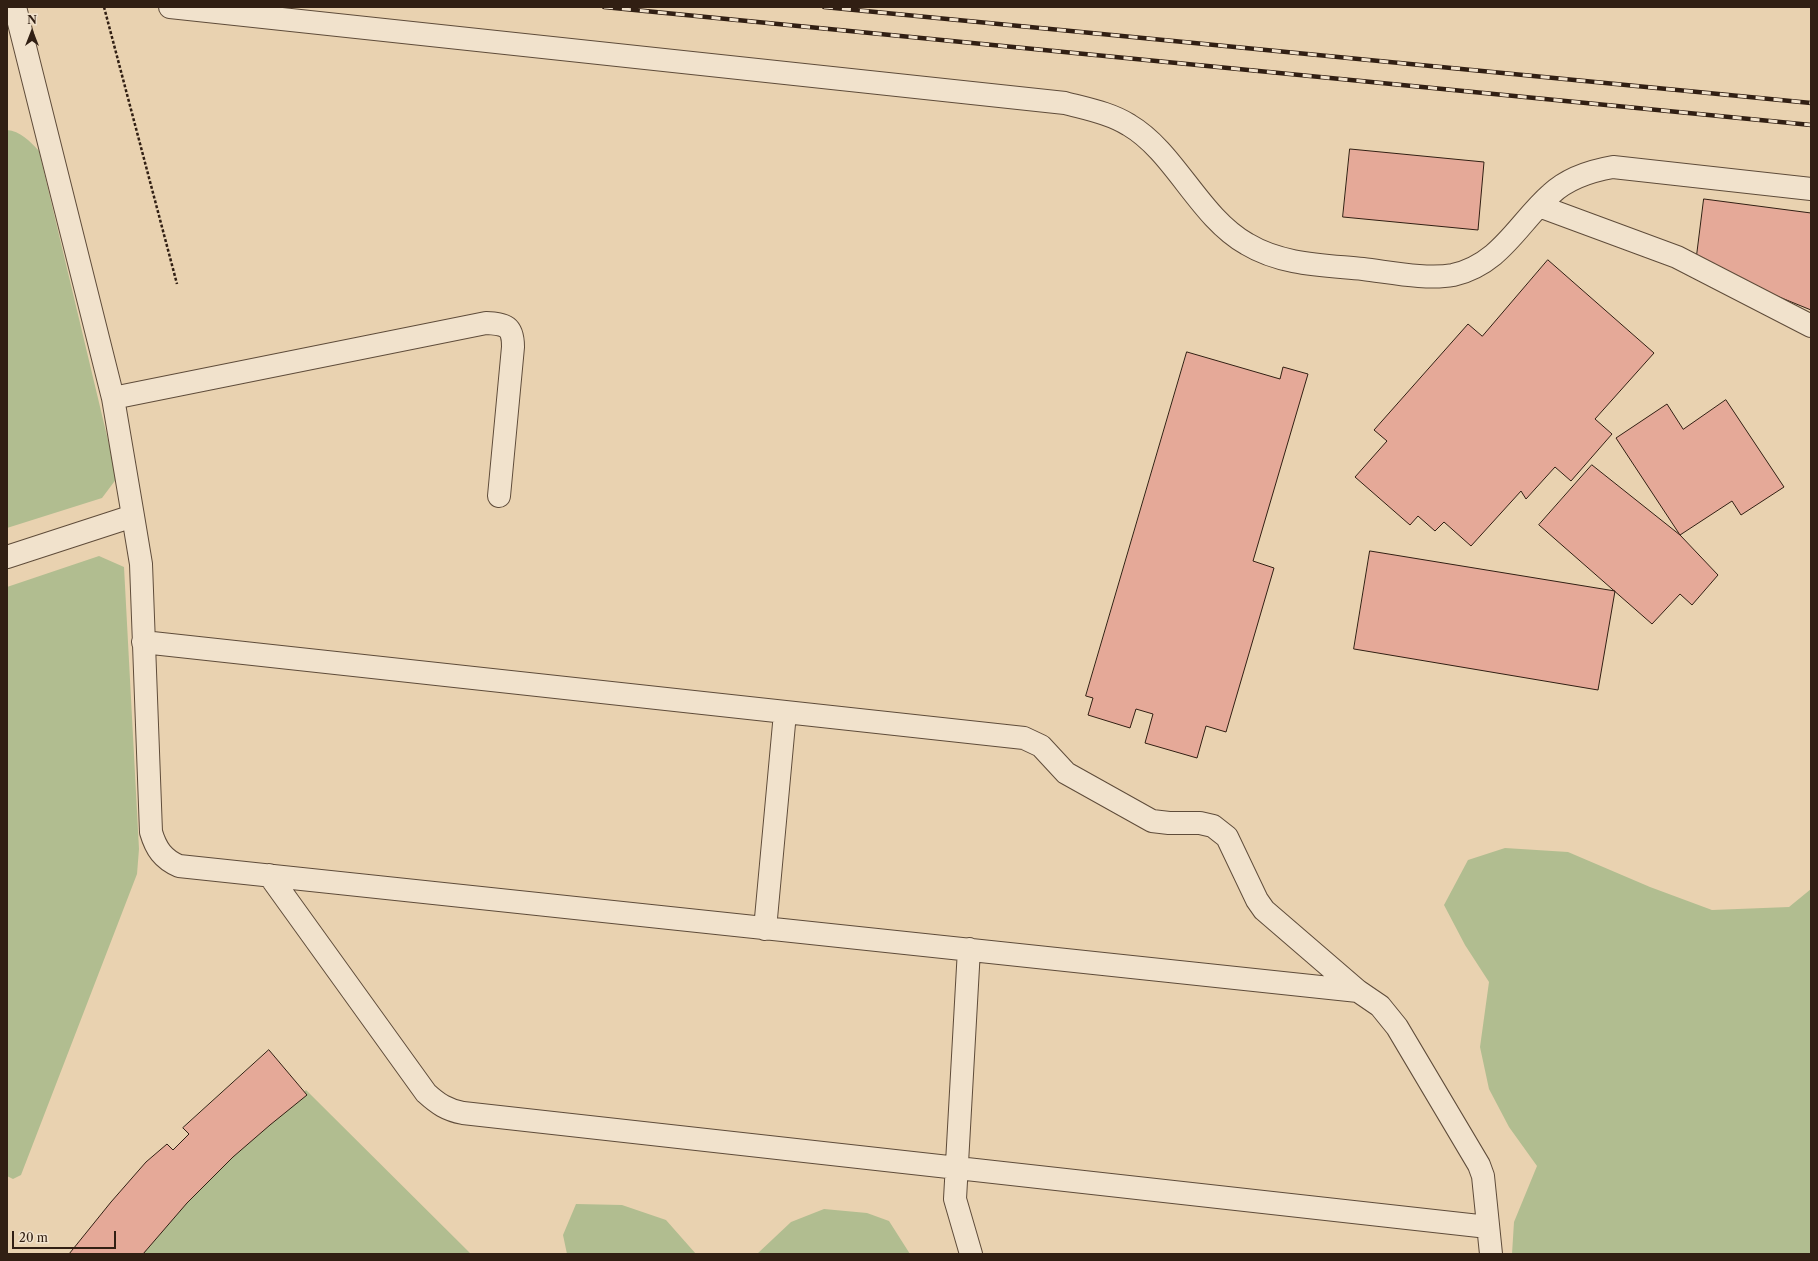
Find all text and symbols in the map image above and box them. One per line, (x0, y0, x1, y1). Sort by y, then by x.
north arrow (12, 12, 52, 52)
text: N (27, 13, 37, 27)
scale bar (14, 1223, 118, 1249)
text: 20 m (19, 1230, 48, 1245)

